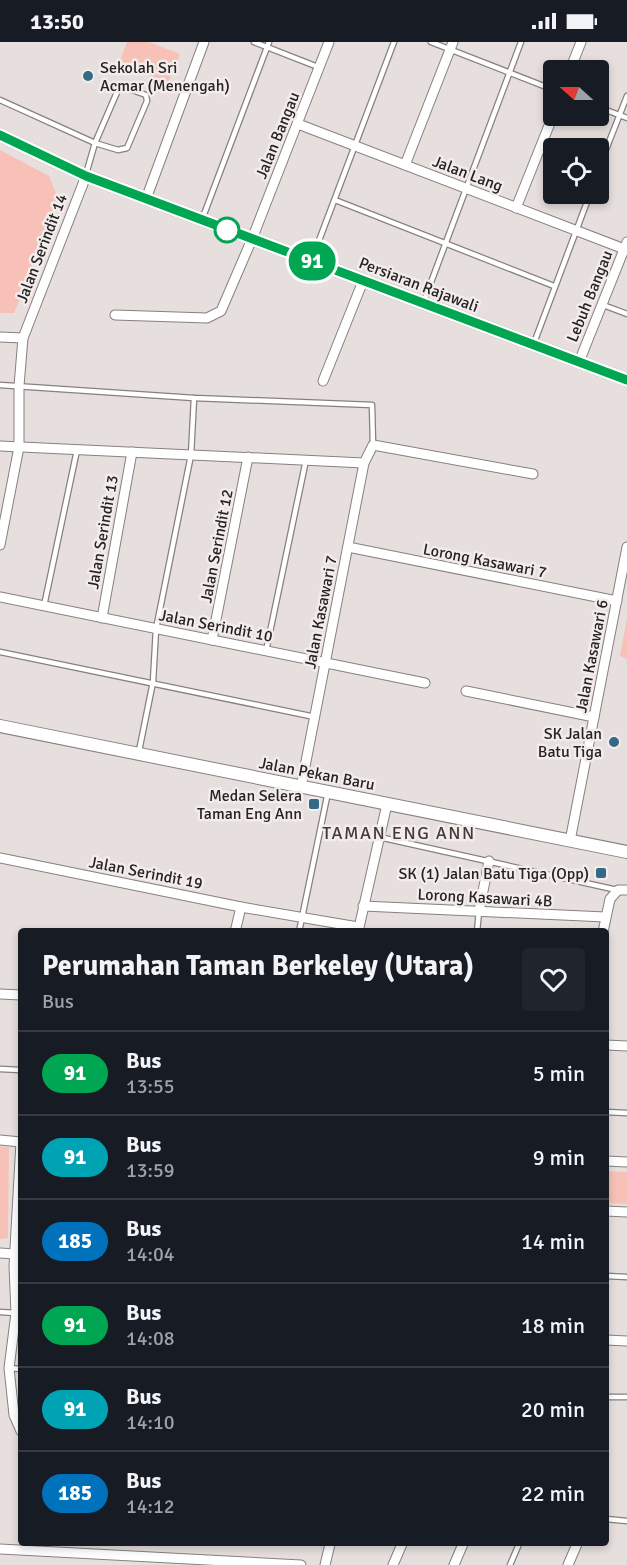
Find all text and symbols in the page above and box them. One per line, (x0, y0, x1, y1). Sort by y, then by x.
text: 13:50 (30, 8, 84, 35)
place label: Sekolah Sri Acmar (Menengah) (100, 58, 230, 96)
north arrow (543, 60, 609, 126)
map controls (543, 60, 609, 204)
marker: Sekolah Sri Acmar (Menengah) (81, 69, 95, 83)
street label: Jalan Bangau (251, 89, 304, 182)
button: locate (543, 138, 609, 204)
street label: Jalan Lang (430, 151, 506, 196)
street label: Jalan Serindit 14 (12, 191, 72, 306)
unlabelled marker (214, 217, 240, 243)
line badge: 91 (285, 242, 339, 280)
text: 91 (301, 248, 323, 274)
street label: Lebuh Bangau (562, 248, 617, 345)
street label: Persiaran Rajawali (356, 253, 481, 317)
street label: Jalan Serindit 13 (83, 474, 123, 591)
street label: Jalan Serindit 12 (196, 488, 238, 605)
street label: Lorong Kasawari 7 (421, 539, 548, 583)
street label: Jalan Kasawari 7 (300, 554, 342, 670)
street label: Jalan Kasawari 6 (571, 598, 613, 714)
street label: Jalan Serindit 10 (157, 605, 274, 647)
place label: SK Jalan Batu Tiga (538, 724, 602, 762)
marker: SK Jalan Batu Tiga (607, 735, 621, 749)
street label: Jalan Pekan Baru (257, 753, 376, 795)
place label: Medan Selera Taman Eng Ann (197, 786, 302, 824)
marker: Medan Selera Taman Eng Ann (307, 797, 321, 811)
district label: TAMAN ENG ANN (322, 822, 476, 844)
street label: Jalan Serindit 19 (87, 852, 204, 894)
place label: SK (1) Jalan Batu Tiga (Opp) (398, 864, 589, 884)
marker: SK (1) Jalan Batu Tiga (Opp) (594, 866, 608, 880)
street label: Lorong Kasawari 4B (417, 884, 553, 912)
button: heart (522, 948, 585, 1011)
text: Perumahan Taman Berkeley (Utara) (42, 949, 474, 983)
text: Bus (42, 989, 74, 1014)
text: Bus (126, 1047, 161, 1074)
text: 91 (64, 1060, 86, 1086)
text: 5 min (533, 1060, 585, 1087)
text: 13:55 (126, 1074, 175, 1099)
text: Bus (126, 1131, 161, 1158)
text: 91 (64, 1144, 86, 1170)
text: 9 min (533, 1144, 585, 1171)
text: 13:59 (126, 1158, 175, 1183)
text: Bus (126, 1215, 161, 1242)
text: 185 (58, 1228, 92, 1254)
text: 14 min (521, 1228, 585, 1255)
text: 14:04 (126, 1242, 175, 1267)
text: Bus (126, 1299, 161, 1326)
text: 91 (64, 1312, 86, 1338)
text: 18 min (521, 1312, 585, 1339)
text: 14:08 (126, 1326, 175, 1351)
text: Bus (126, 1383, 161, 1410)
text: 91 (64, 1396, 86, 1422)
text: 20 min (521, 1396, 585, 1423)
text: 14:10 (126, 1410, 175, 1435)
text: Bus (126, 1467, 161, 1494)
text: 185 (58, 1480, 92, 1506)
text: 22 min (521, 1480, 585, 1507)
text: 14:12 (126, 1494, 175, 1519)

